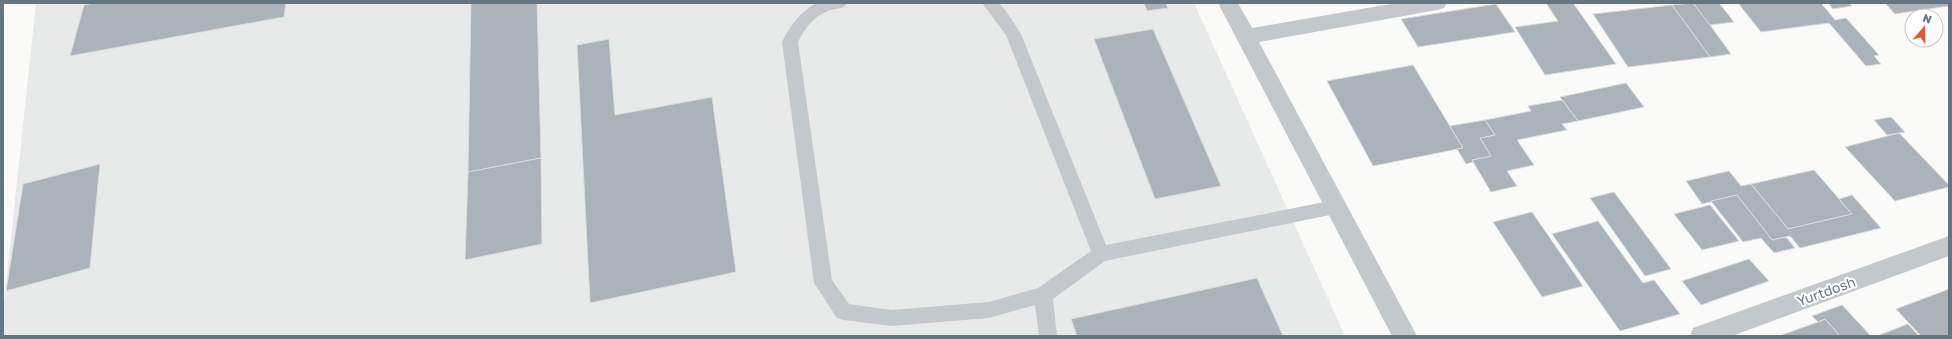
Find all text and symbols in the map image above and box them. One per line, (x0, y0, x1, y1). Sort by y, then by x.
north arrow (1904, 8, 1944, 48)
text: N (1921, 11, 1934, 26)
street label: Yurtdosh (1794, 273, 1858, 309)

